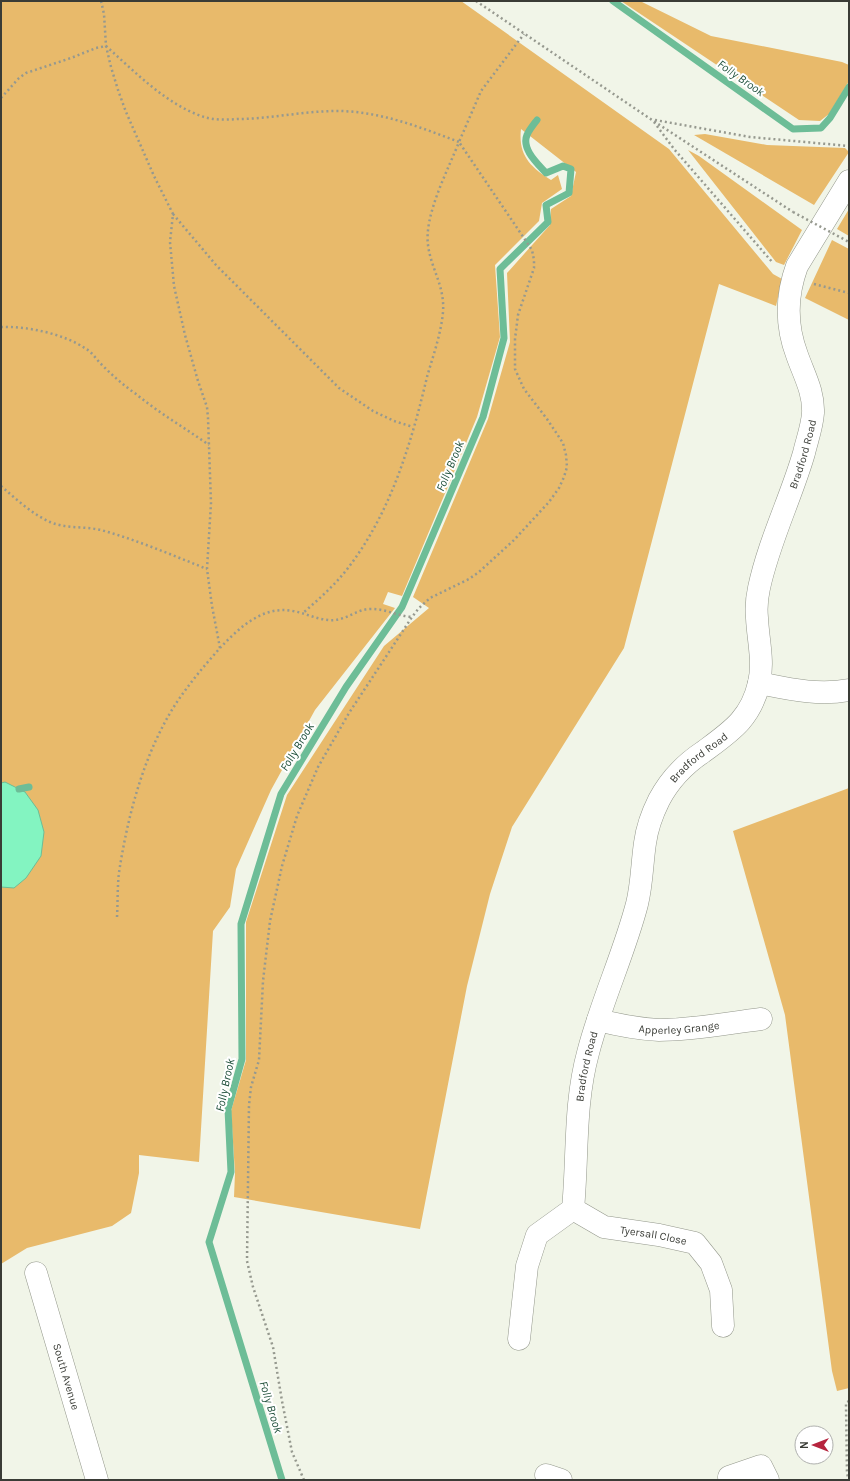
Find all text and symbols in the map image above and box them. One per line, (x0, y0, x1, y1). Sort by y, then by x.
water label: Folly Brook (715, 57, 768, 100)
street label: Bradford Road (787, 418, 819, 491)
water label: Folly Brook (433, 438, 467, 494)
water label: Folly Brook (277, 720, 317, 774)
street label: Bradford Road (667, 730, 730, 785)
street label: Apperley Grange (638, 1019, 721, 1037)
street label: Bradford Road (573, 1030, 601, 1102)
water label: Folly Brook (213, 1056, 238, 1113)
street label: Tyersall Close (619, 1223, 688, 1248)
street label: South Avenue (50, 1342, 82, 1412)
water label: Folly Brook (256, 1379, 286, 1436)
north arrow (794, 1425, 834, 1465)
text: N (798, 1441, 811, 1449)

